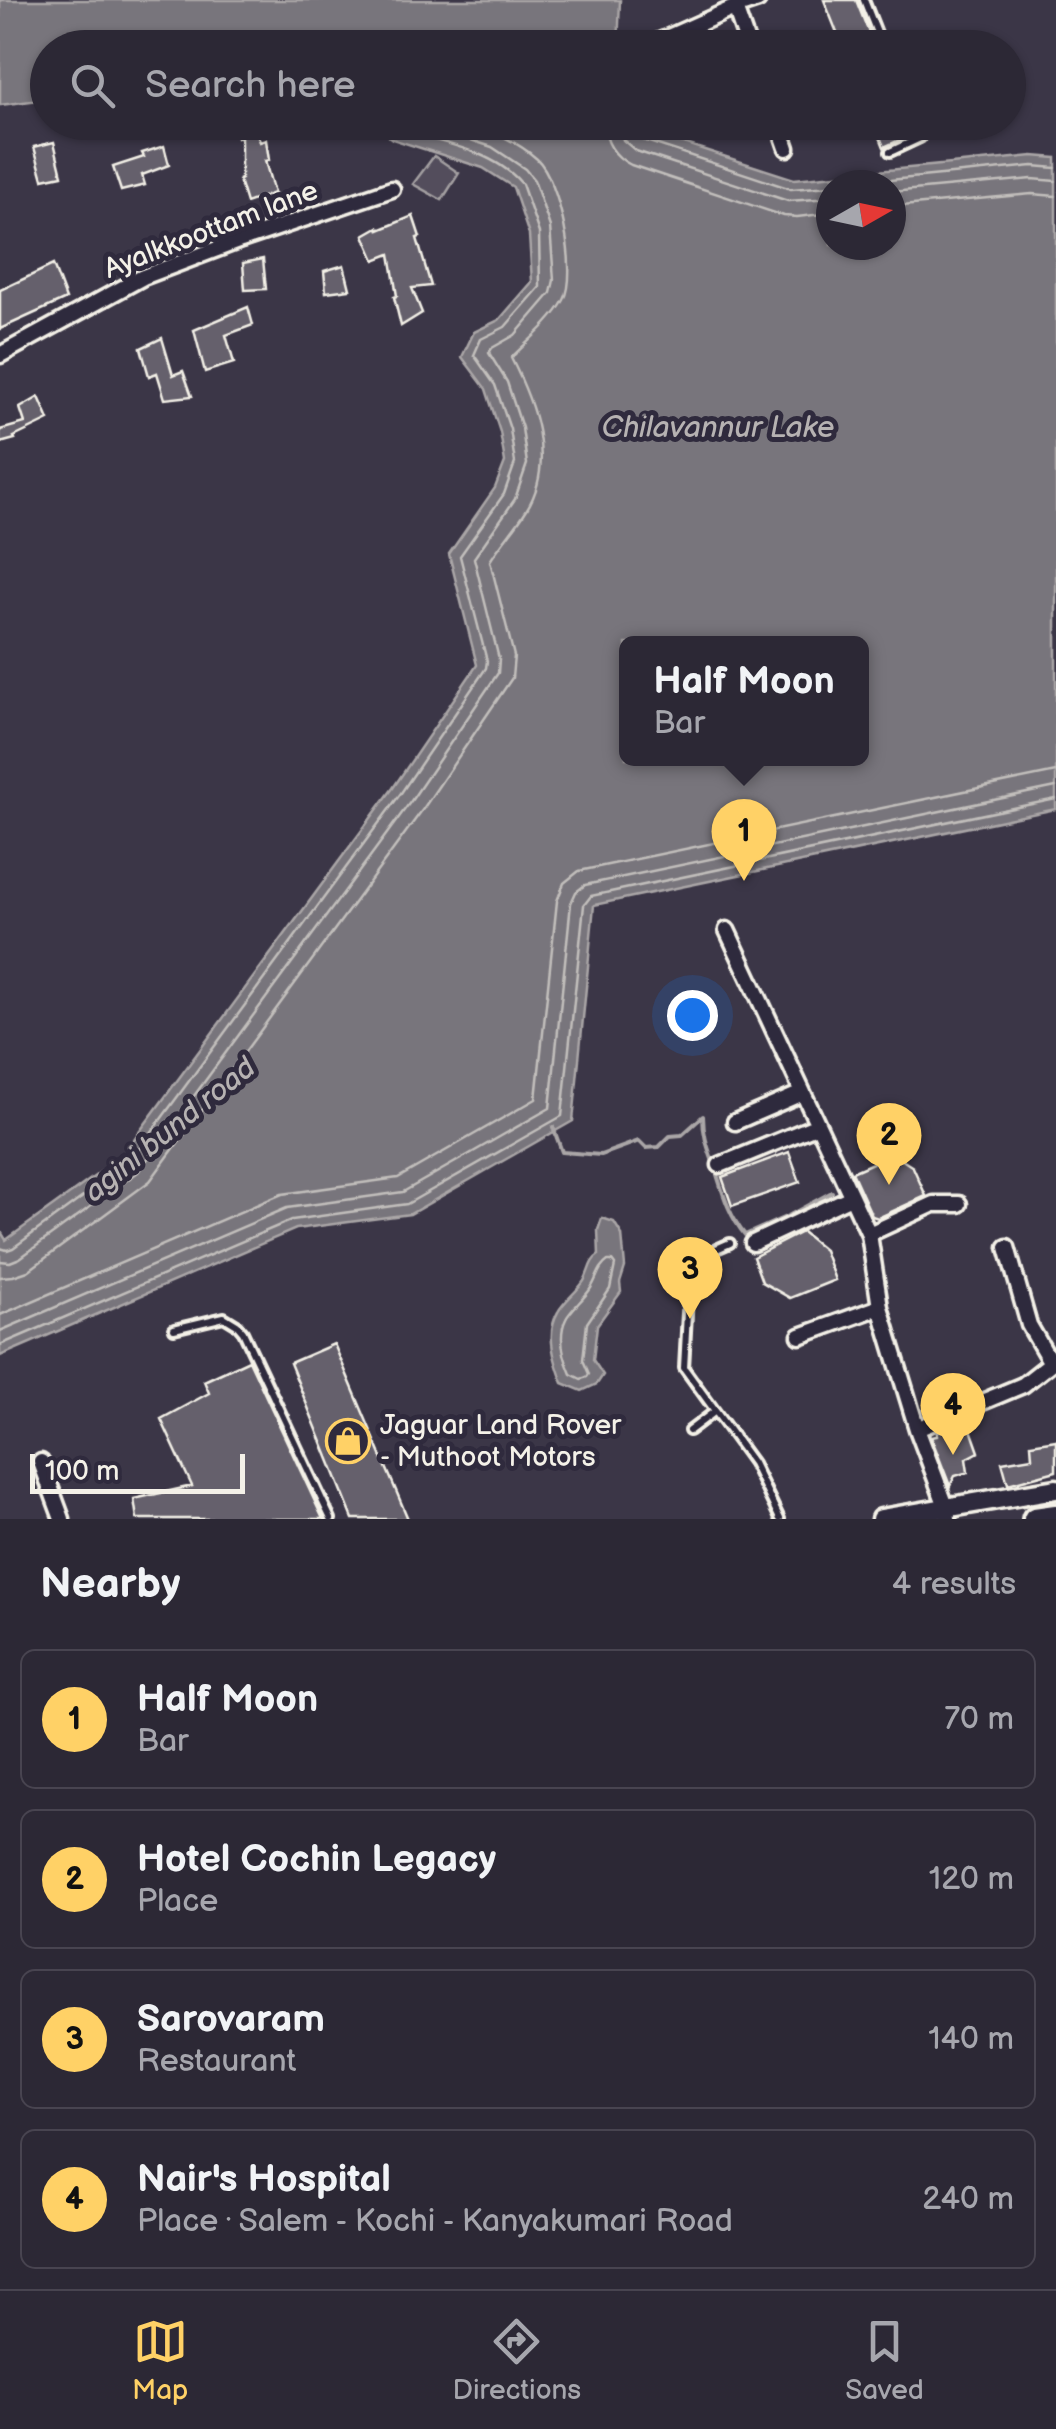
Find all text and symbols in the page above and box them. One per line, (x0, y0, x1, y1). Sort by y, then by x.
search box (30, 30, 1026, 140)
icon: search (65, 58, 120, 113)
text: Search here (145, 63, 356, 108)
north arrow (816, 170, 906, 260)
street label: Ayalkkoottam lane (99, 174, 323, 286)
water label: Chilavannur Lake (602, 410, 834, 446)
popup (619, 636, 869, 766)
text: Half Moon (653, 659, 835, 704)
text: Bar (653, 704, 705, 743)
pin: 1 (712, 798, 776, 881)
your location (667, 990, 718, 1041)
water label: agini bund road (77, 1049, 263, 1210)
pin: 2 (856, 1102, 922, 1185)
pin: 3 (658, 1236, 722, 1319)
pin: 4 (920, 1372, 986, 1455)
place label: Jaguar Land Rover - Muthoot Motors (380, 1409, 622, 1474)
shop icon: Jaguar Land Rover - Muthoot Motors (325, 1418, 371, 1464)
scale bar (30, 1449, 245, 1494)
text: 100 m (45, 1455, 119, 1488)
text: Nearby (40, 1559, 180, 1610)
text: 4 results (892, 1565, 1016, 1604)
text: Half Moon (137, 1677, 318, 1722)
text: 1 (68, 1700, 81, 1739)
text: 70 m (944, 1700, 1014, 1739)
text: Bar (137, 1722, 189, 1761)
text: Hotel Cochin Legacy (137, 1837, 496, 1882)
text: 2 (65, 1860, 84, 1899)
text: 120 m (929, 1860, 1014, 1899)
text: Place (137, 1882, 218, 1921)
text: Sarovaram (137, 1997, 325, 2042)
text: 3 (65, 2020, 84, 2059)
text: 140 m (928, 2020, 1014, 2059)
text: Restaurant (137, 2042, 296, 2081)
text: Nair's Hospital (137, 2157, 391, 2202)
text: 4 (65, 2180, 84, 2219)
text: 240 m (922, 2180, 1014, 2219)
text: Place · Salem - Kochi - Kanyakumari Road (137, 2202, 733, 2241)
tab: Map (132, 2314, 188, 2407)
tab: Directions (452, 2314, 581, 2407)
tab: Saved (845, 2314, 924, 2407)

